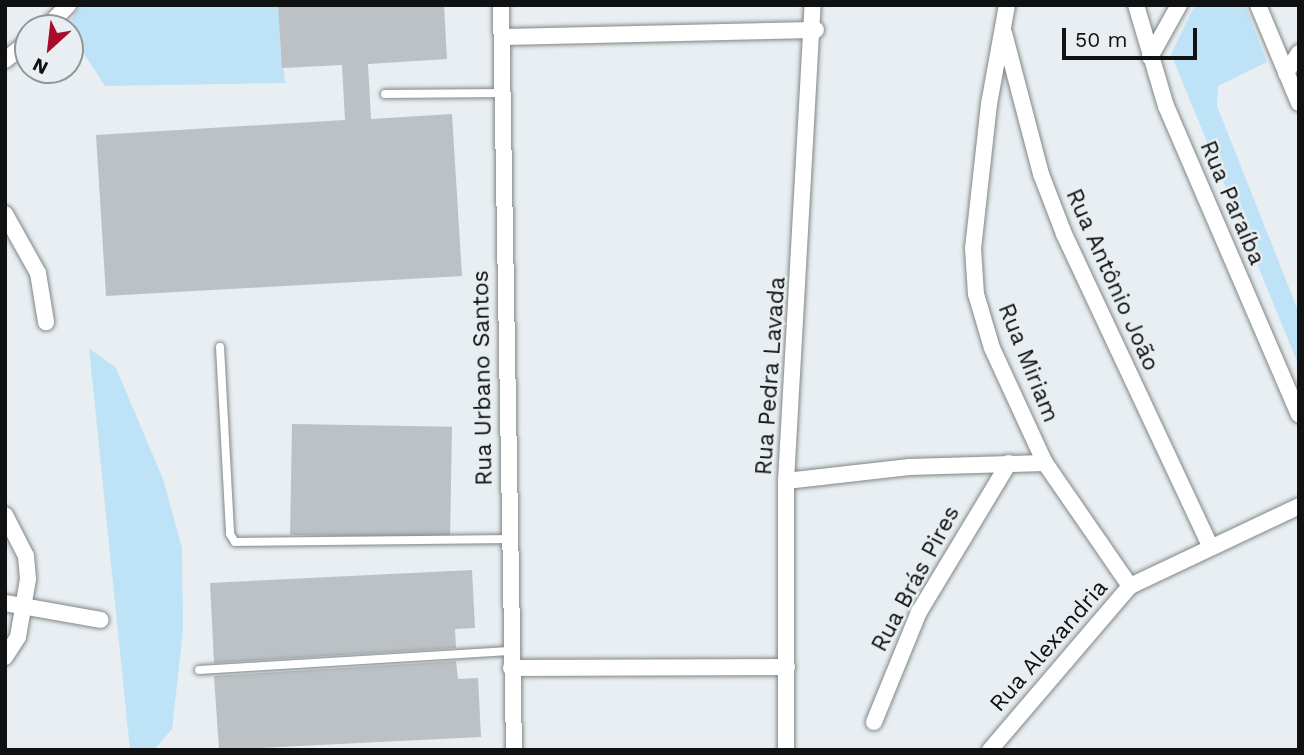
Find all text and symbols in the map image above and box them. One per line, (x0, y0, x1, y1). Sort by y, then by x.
north arrow (14, 14, 84, 84)
scale bar (1066, 14, 1201, 58)
text: 50 m (1075, 27, 1127, 52)
text: N (29, 53, 52, 80)
street label: Rua Paraíba (1193, 136, 1271, 270)
street label: Rua Antônio João (1059, 184, 1165, 376)
street label: Rua Urbano Santos (467, 270, 499, 486)
street label: Rua Pedra Lavada (750, 275, 792, 477)
street label: Rua Miriam (992, 299, 1064, 427)
street label: Rua Brás Pires (866, 501, 966, 657)
street label: Rua Alexandria (984, 574, 1114, 718)

